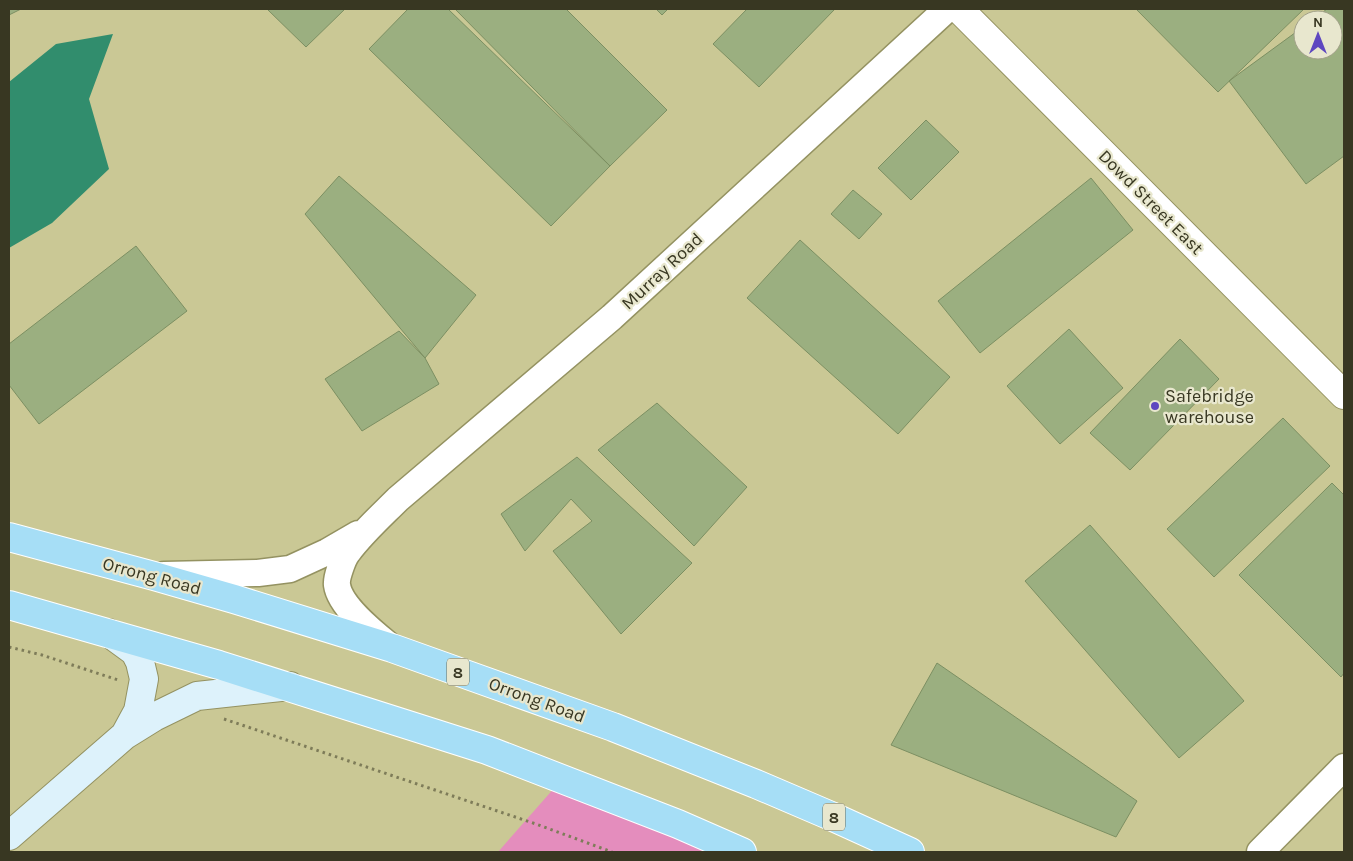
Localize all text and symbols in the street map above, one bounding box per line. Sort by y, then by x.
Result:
north arrow [1293,10,1343,60]
text: N [1313,14,1323,31]
street label: Dowd Street East [1094,145,1208,259]
street label: Murray Road [617,228,707,314]
place label: Safebridge warehouse [1165,385,1254,428]
marker: Safebridge warehouse [1149,400,1161,412]
street label: Orrong Road [100,552,204,600]
road number: 8 [447,659,469,686]
street label: Orrong Road [486,672,588,728]
road number: 8 [823,804,845,830]

